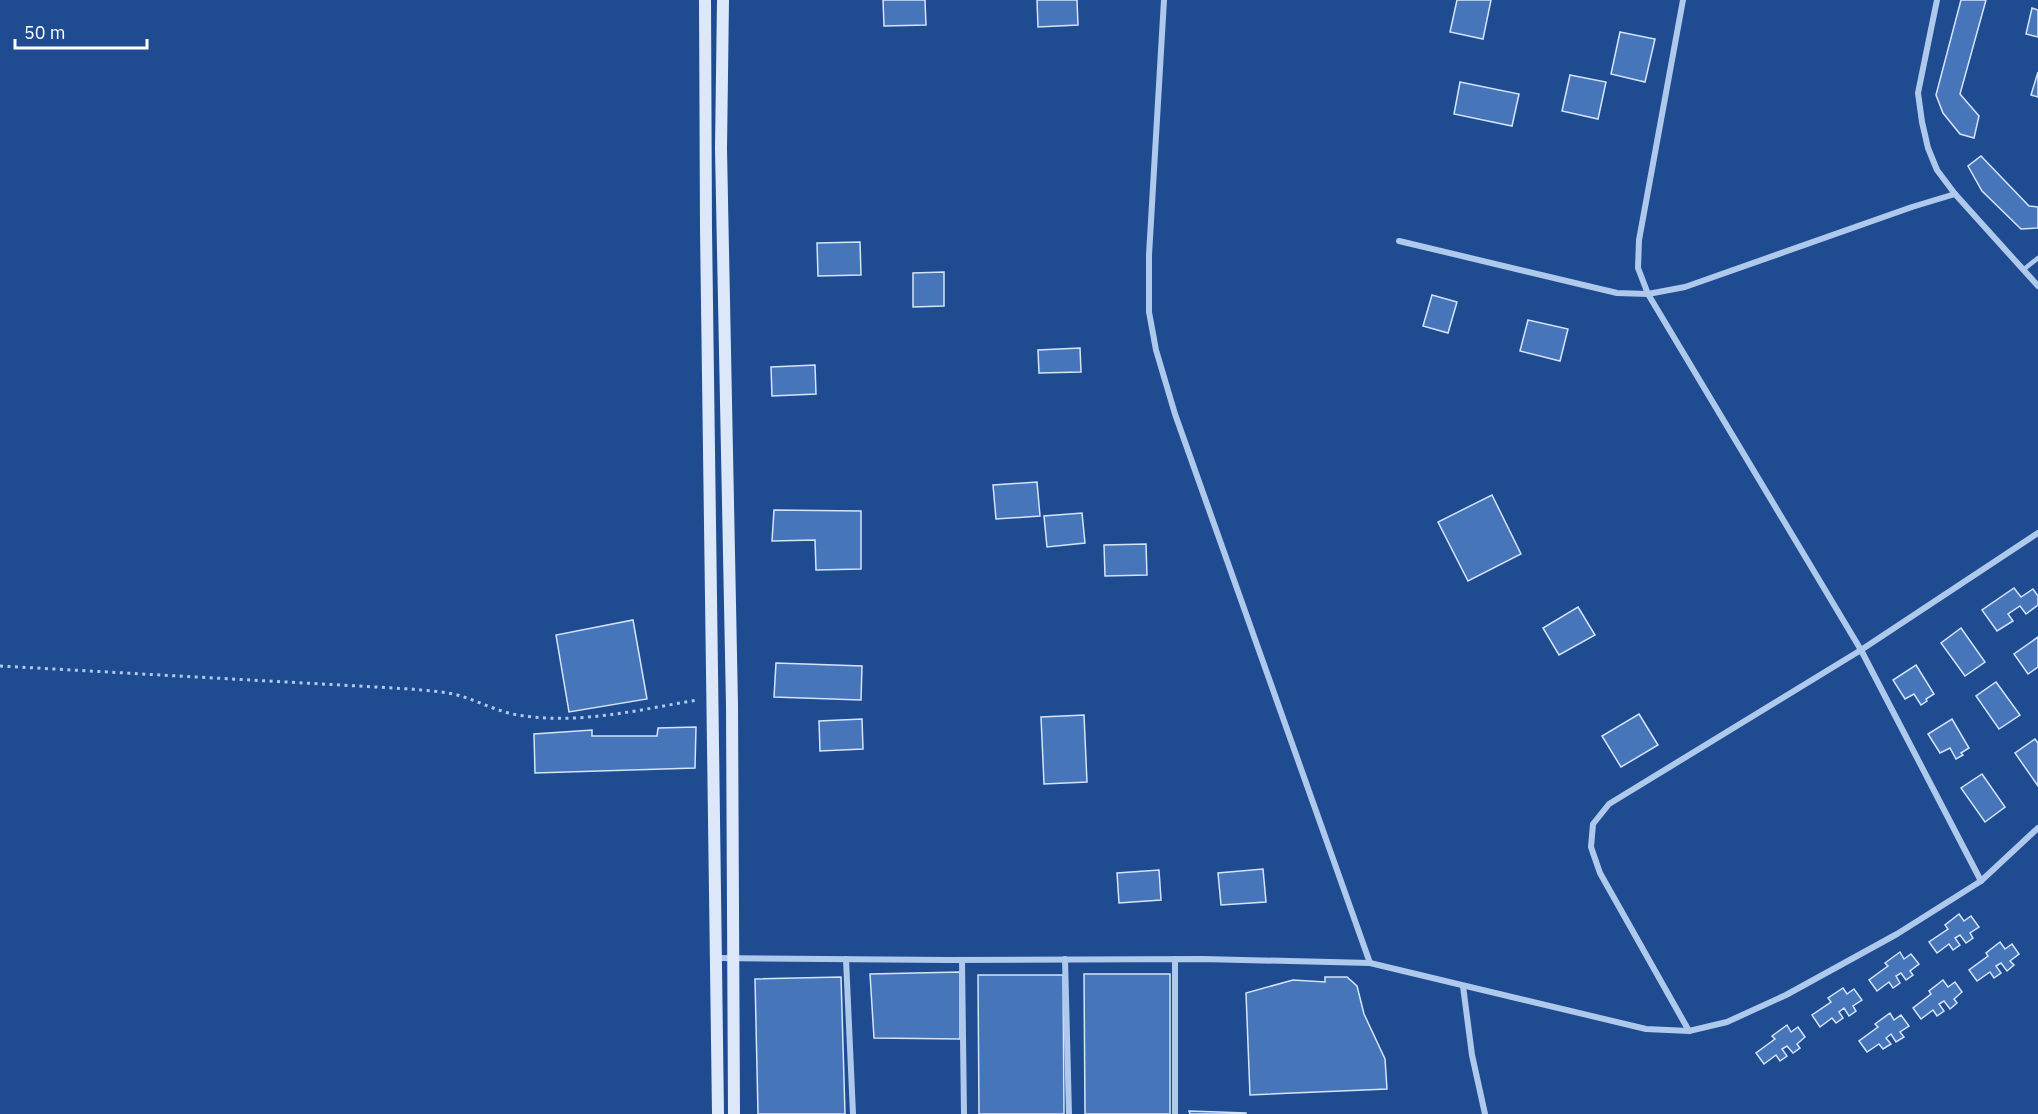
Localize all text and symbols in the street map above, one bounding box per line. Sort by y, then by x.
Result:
scale bar [15,12,147,50]
text: 50 m [24,21,66,44]

